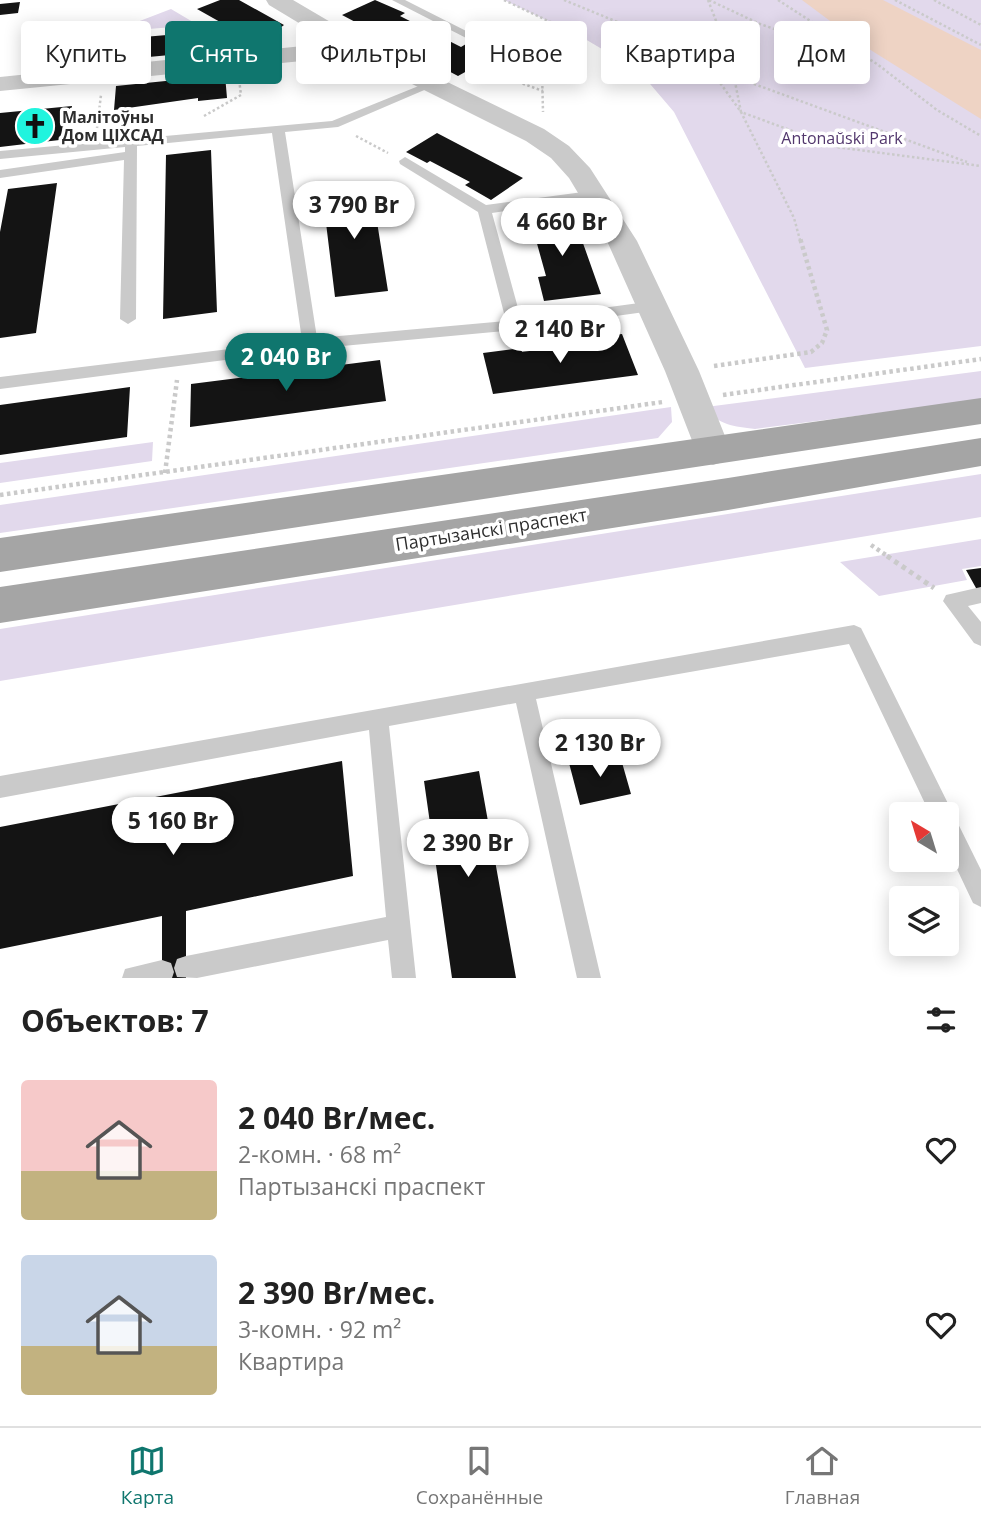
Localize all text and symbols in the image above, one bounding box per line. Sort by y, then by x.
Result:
chip: Купить [21,21,151,84]
chip: Снять [165,21,282,84]
chip: Фильтры [296,21,451,84]
chip: Новое [465,21,587,84]
chip: Квартира [601,21,760,84]
chip: Дом [774,21,870,84]
church icon: Малітоўны Дом ЦІХСАД [14,105,56,147]
place label: Малітоўны Дом ЦІХСАД [62,106,164,146]
park label: Antonaŭski Park [781,127,903,149]
pin: 3 790 Br [282,182,426,241]
text: 3 790 Br [309,188,399,220]
pin: 4 660 Br [490,198,634,258]
text: 4 660 Br [517,205,607,237]
pin: 2 140 Br [488,306,632,365]
text: 2 140 Br [515,312,605,344]
pin: 2 040 Br [214,334,358,393]
text: 2 040 Br [241,340,331,372]
street label: Партызанскі праспект [394,502,589,556]
pin: 2 130 Br [528,720,672,779]
text: 2 130 Br [555,726,645,758]
pin: 5 160 Br [101,798,245,857]
north arrow [889,802,959,872]
map controls [889,802,959,956]
text: 5 160 Br [128,804,218,836]
pin: 2 390 Br [396,820,540,879]
text: 2 390 Br [423,826,513,858]
button: layers [889,886,959,956]
text: Объектов: 7 [21,1000,209,1041]
icon: filters [922,1001,960,1039]
text: 2 040 Br/мес. [238,1097,435,1138]
icon: home [77,1108,161,1192]
icon: heart [922,1131,960,1169]
text: 2-комн. · 68 m² [238,1138,401,1170]
text: Партызанскі праспект [238,1170,485,1202]
text: 2 390 Br/мес. [238,1272,435,1313]
icon: home [77,1283,161,1367]
icon: heart [922,1306,960,1344]
text: 3-комн. · 92 m² [238,1313,401,1345]
text: Квартира [238,1345,344,1377]
tab: Карта [121,1442,174,1510]
tab: Сохранённые [416,1442,543,1510]
tab: Главная [785,1442,860,1510]

